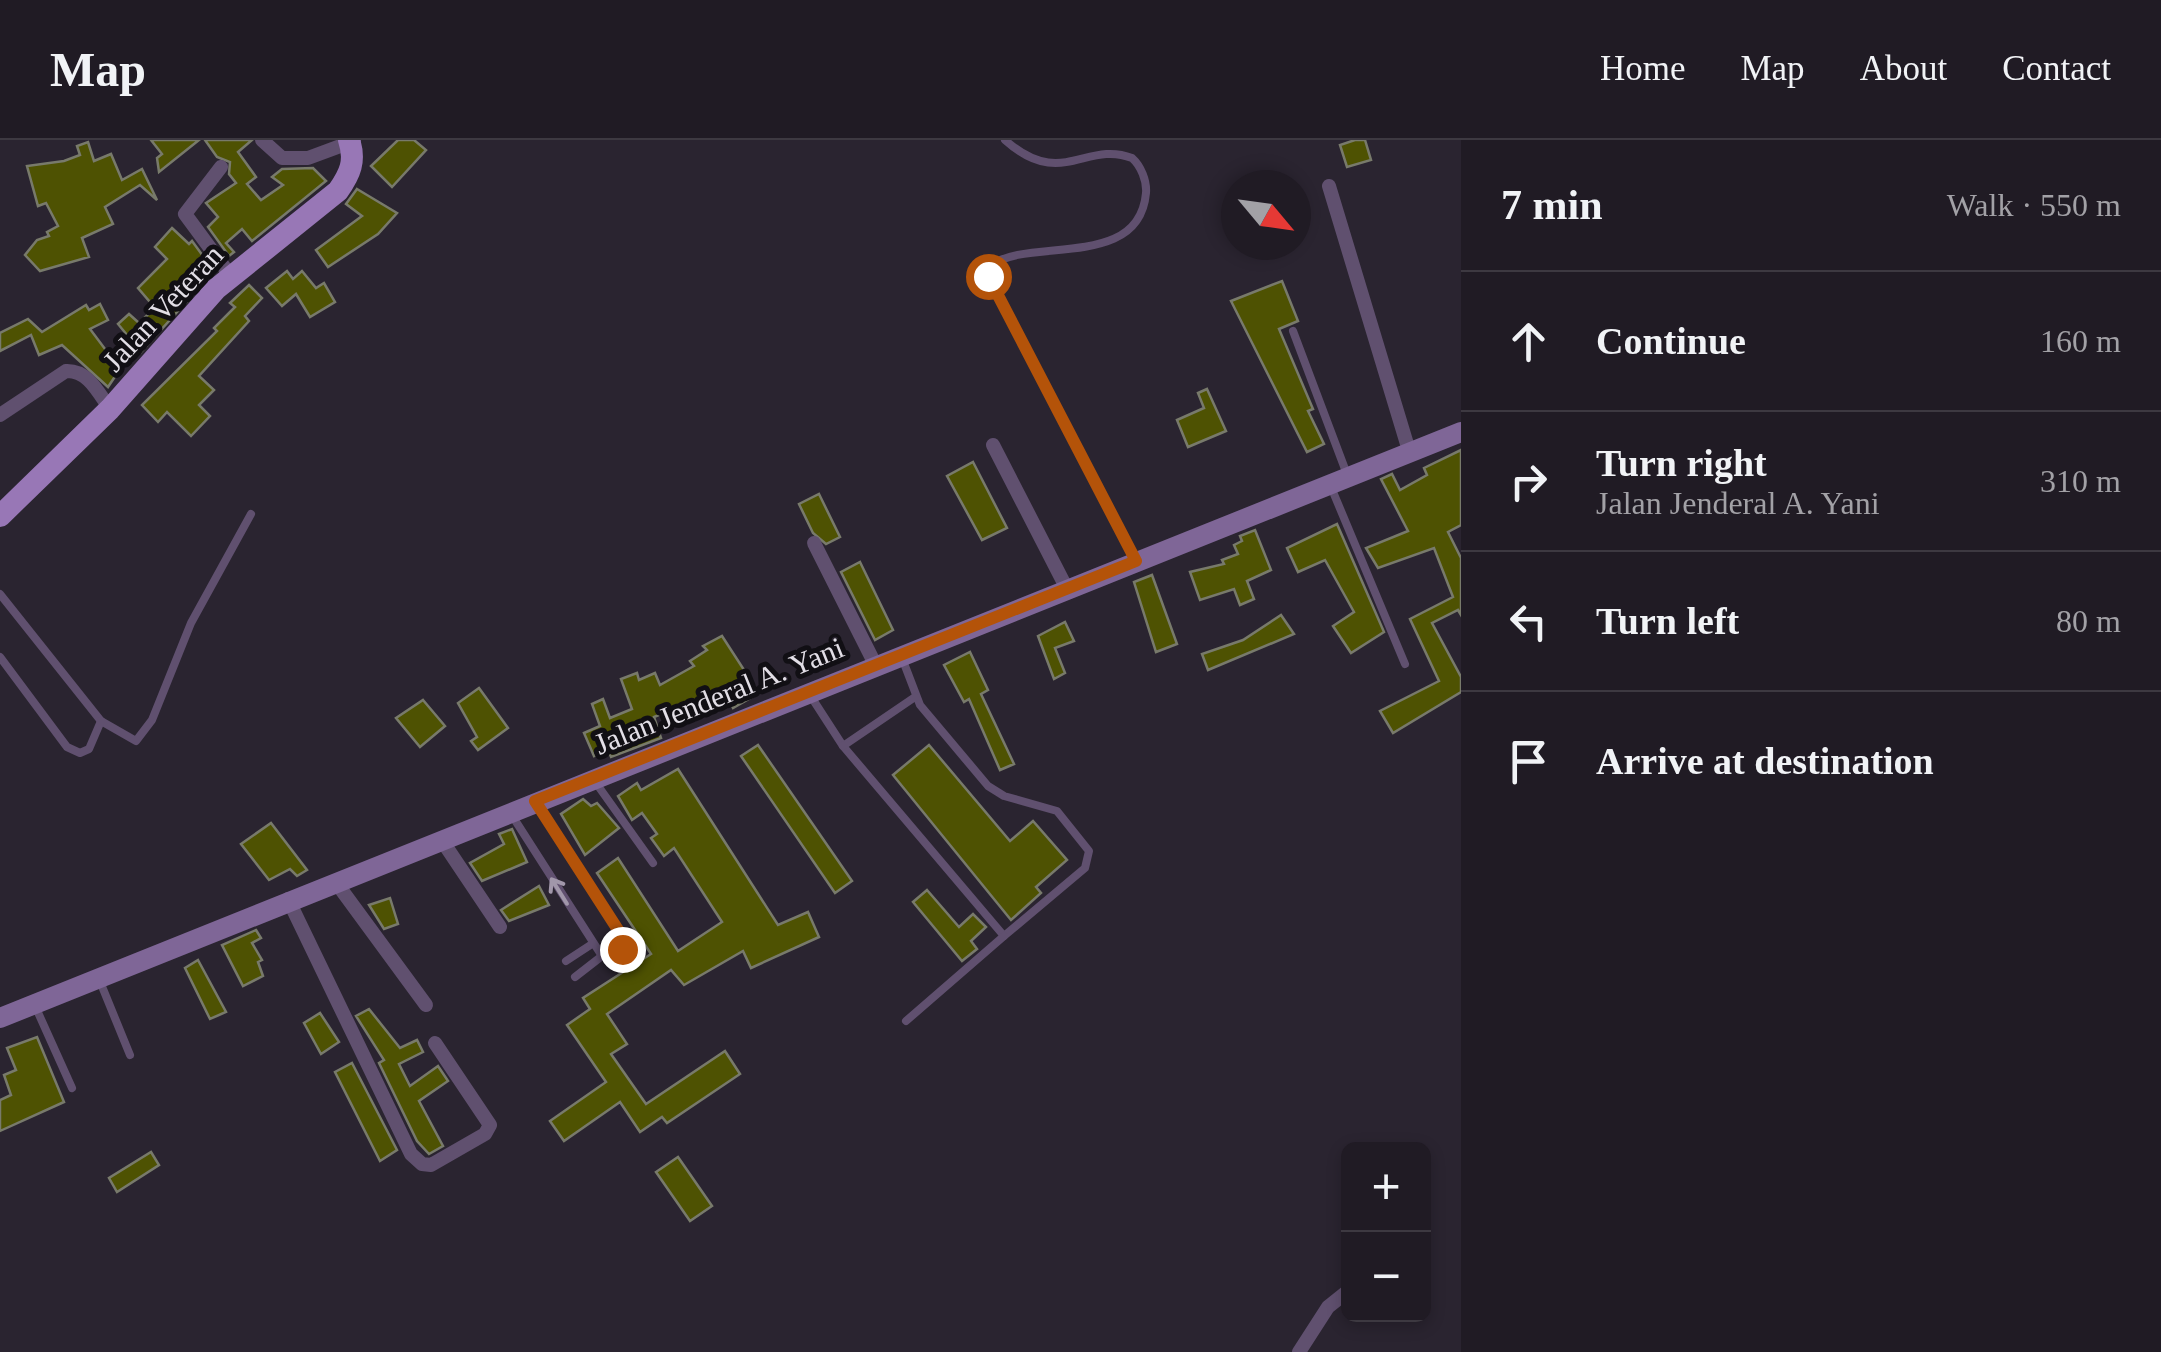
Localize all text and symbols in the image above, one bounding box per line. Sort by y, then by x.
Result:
text: Map [50,43,146,96]
text: Home [1600,49,1685,88]
text: Map [1740,49,1805,88]
text: About [1860,49,1947,88]
text: Contact [2002,49,2111,88]
north arrow [1221,170,1311,260]
text: 7 min [1501,182,1603,228]
text: Walk · 550 m [1947,187,2121,223]
street label: Jalan Veteran [96,238,229,378]
route start [966,254,1012,300]
icon: ahead [1501,314,1556,369]
text: Continue [1596,320,1746,362]
text: 160 m [2040,323,2121,359]
text: Turn right [1596,442,1767,484]
icon: right [1501,454,1556,509]
text: 310 m [2040,463,2121,499]
text: Jalan Jenderal A. Yani [1596,485,1880,521]
icon: left [1501,594,1556,649]
text: Turn left [1596,600,1739,642]
text: 80 m [2056,603,2121,639]
street label: Jalan Jenderal A. Yani [589,630,848,761]
icon: arrive [1501,734,1556,789]
text: Arrive at destination [1596,740,1934,782]
one-way arrow [549,877,570,906]
route end [600,927,646,973]
map controls [1341,1142,1431,1322]
button: + [1341,1142,1431,1232]
button: − [1341,1232,1431,1322]

